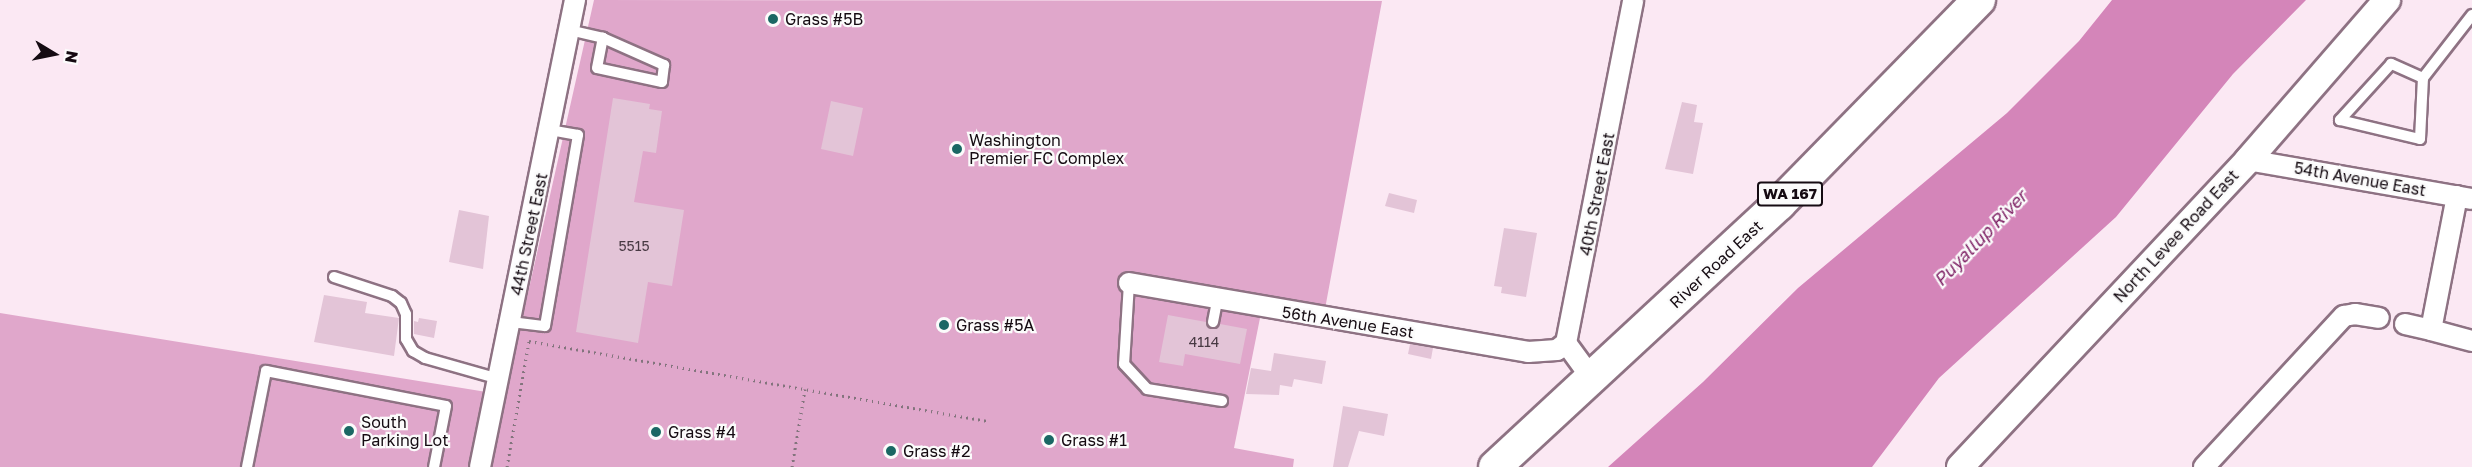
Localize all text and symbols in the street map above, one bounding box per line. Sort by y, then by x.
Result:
place label: Grass #5B [785,9,863,29]
marker: Grass #5B [766,12,780,26]
north arrow [24,24,84,84]
text: N [61,49,83,65]
place label: Washington Premier FC Complex [969,130,1124,168]
street label: 40th Street East [1576,131,1618,257]
marker: Washington Premier FC Complex [950,142,964,156]
street label: 54th Avenue East [2293,158,2427,200]
street label: North Levee Road East [2110,166,2242,306]
street label: 44th Street East [507,171,551,297]
road number: WA 167 [1757,182,1823,206]
water label: Puyallup River [1929,186,2031,290]
street label: River Road East [1666,216,1766,312]
house number: 5515 [618,238,650,254]
street label: 56th Avenue East [1281,302,1415,342]
place label: Grass #5A [956,315,1034,335]
marker: Grass #5A [937,318,951,332]
house number: 4114 [1189,334,1219,350]
place label: South Parking Lot [361,412,449,450]
place label: Grass #4 [668,422,736,442]
marker: South Parking Lot [342,424,356,438]
marker: Grass #4 [649,425,663,439]
place label: Grass #1 [1061,430,1127,450]
marker: Grass #1 [1042,433,1056,447]
place label: Grass #2 [903,441,971,461]
marker: Grass #2 [884,444,898,458]

